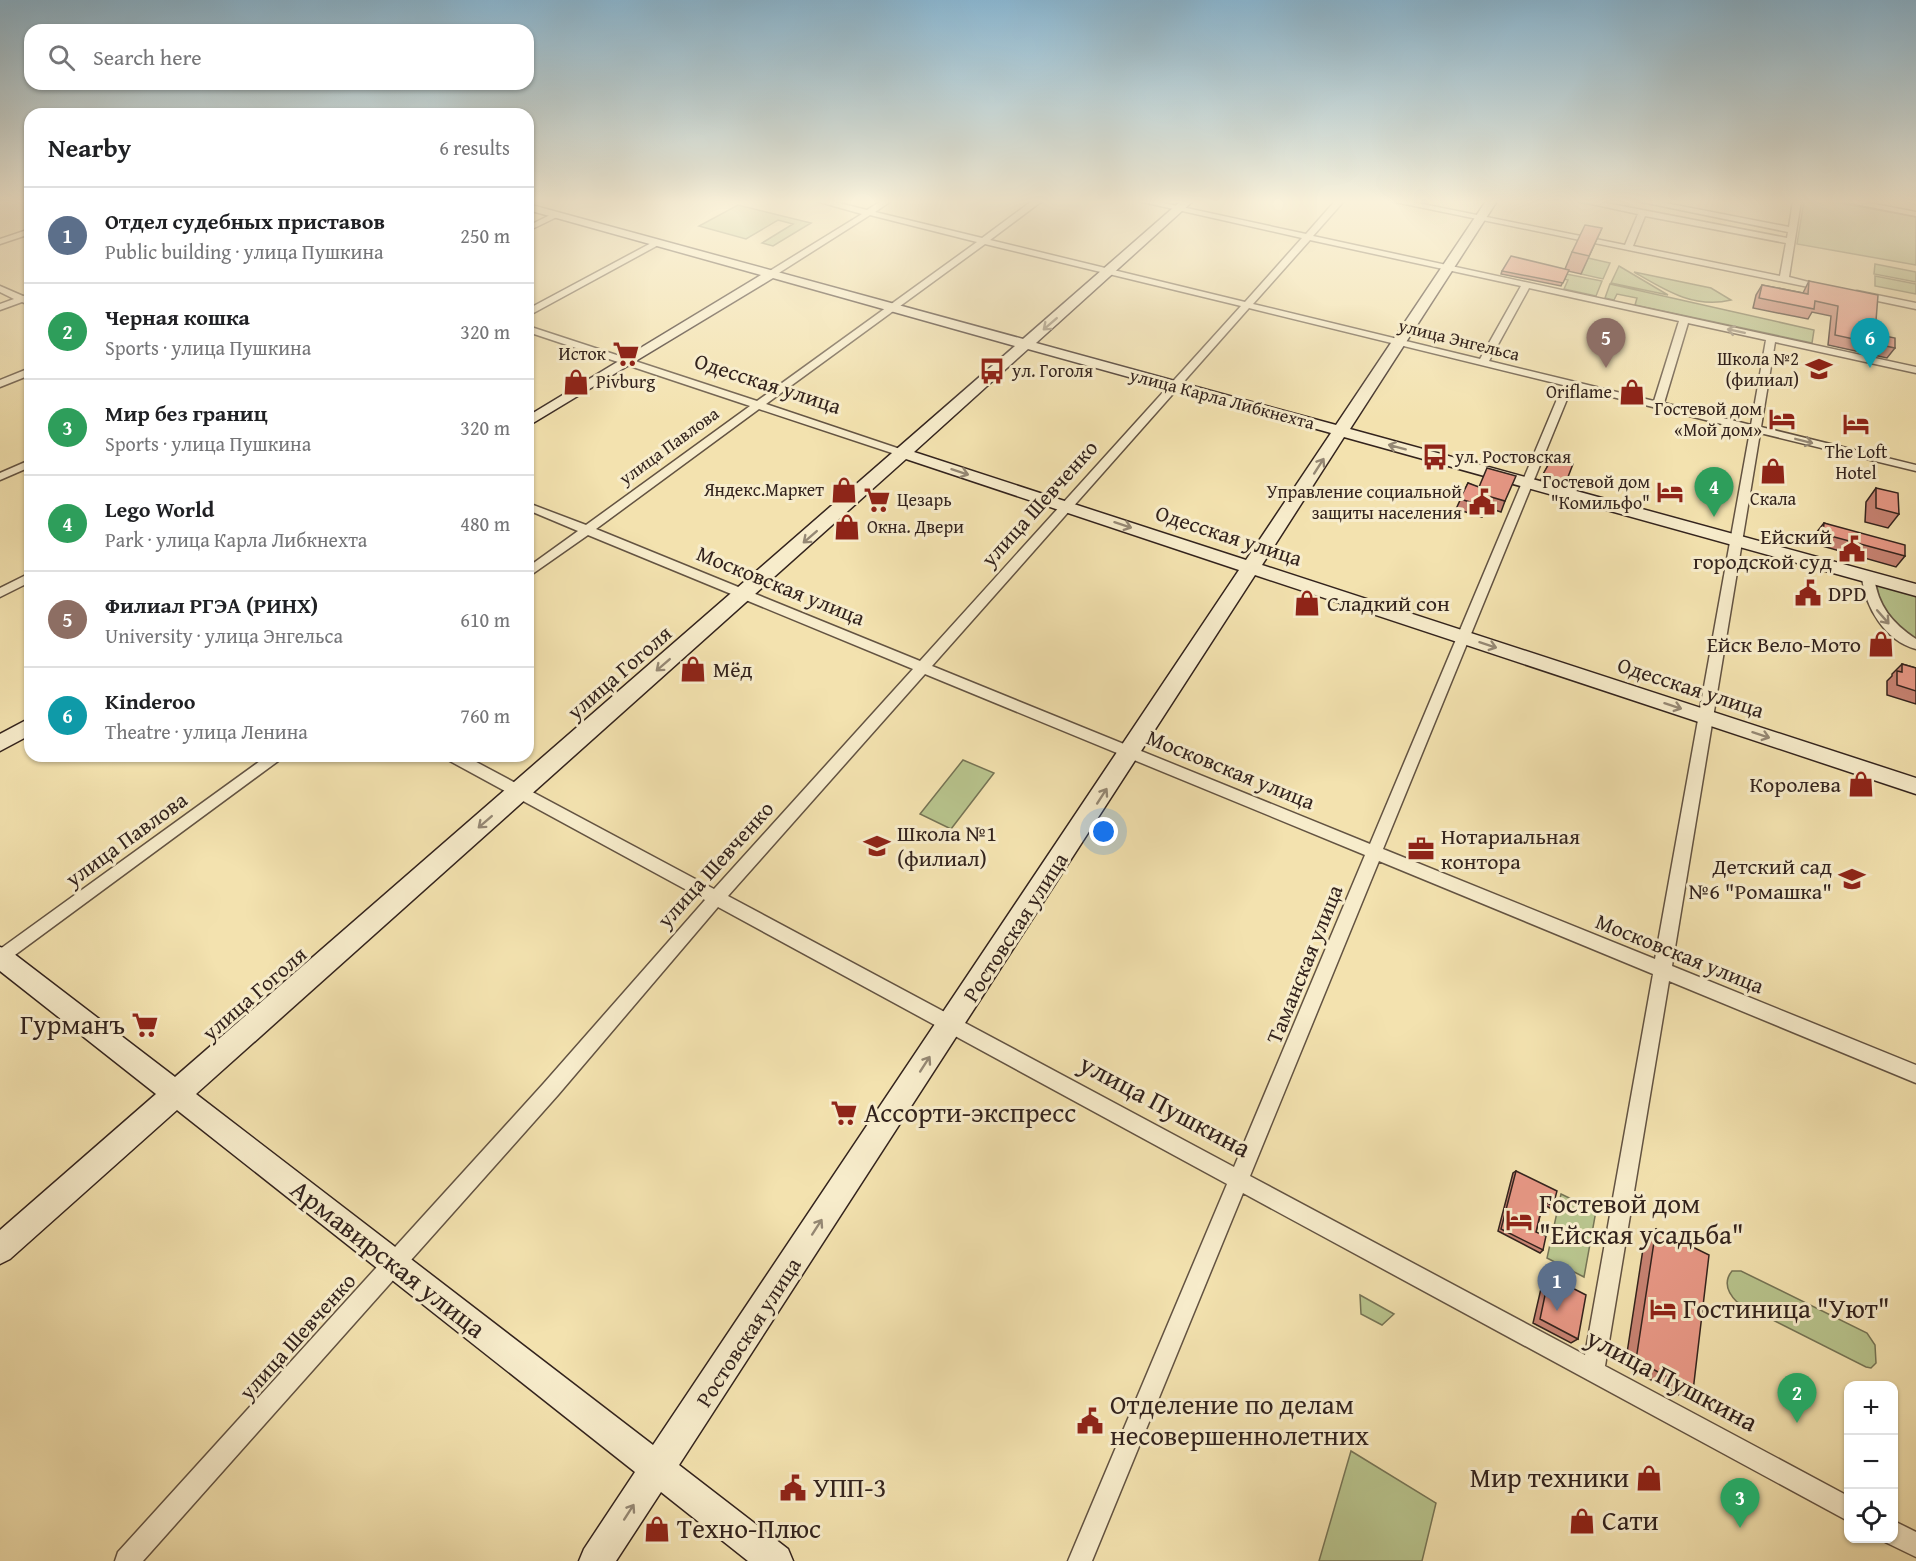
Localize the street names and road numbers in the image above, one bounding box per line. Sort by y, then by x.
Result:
street label: улица Энгельса [1395,311,1523,368]
street label: Одесская улица [691,344,846,422]
street label: улица Карла Либкнехта [1126,361,1318,436]
street label: улица Павлова [612,400,725,492]
street label: улица Шевченко [972,432,1105,574]
street label: Одесская улица [1152,496,1307,574]
street label: Московская улица [692,537,870,634]
street label: улица Гоголя [559,617,679,727]
street label: Одесская улица [1614,648,1769,726]
street label: Московская улица [1142,721,1320,818]
street label: улица Павлова [57,783,194,895]
street label: улица Шевченко [648,793,781,935]
street label: Ростовская улица [955,846,1076,1008]
street label: Таманская улица [1258,879,1351,1048]
street label: Московская улица [1591,905,1769,1002]
street label: улица Гоголя [194,938,314,1048]
street label: улица Пушкина [1072,1043,1258,1167]
street label: Армавирская улица [282,1169,495,1347]
street label: Ростовская улица [688,1251,809,1413]
street label: улица Шевченко [230,1265,363,1407]
street label: улица Пушкина [1579,1317,1765,1441]

